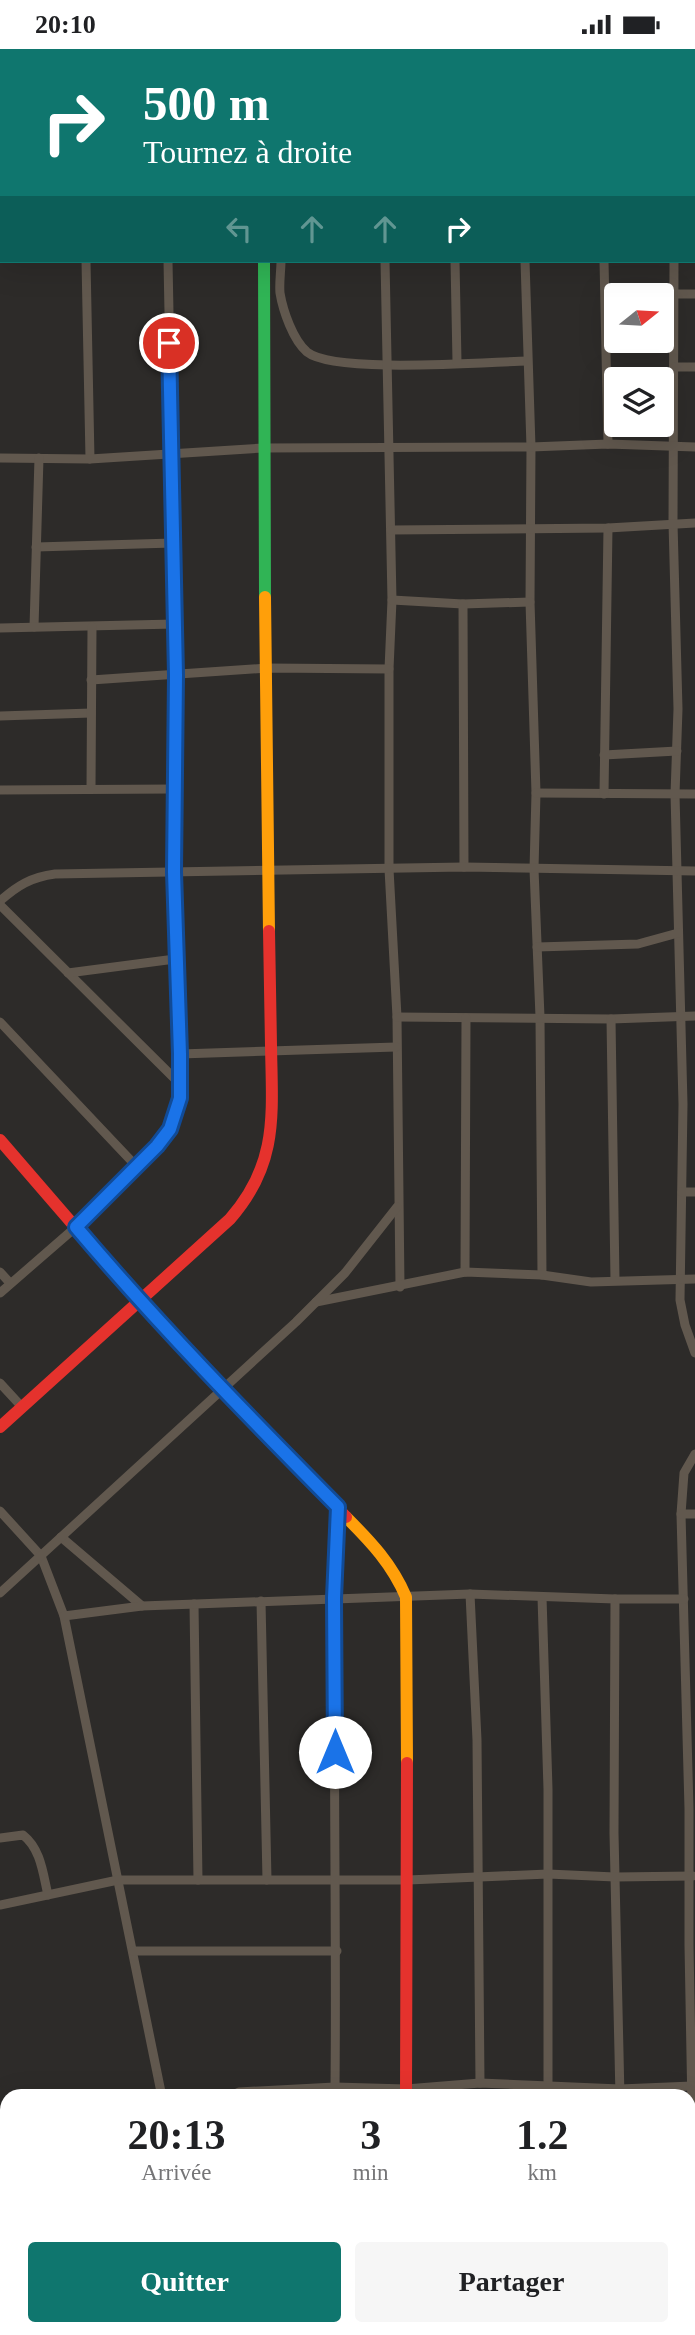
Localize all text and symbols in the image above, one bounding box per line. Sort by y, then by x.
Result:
text: 20:10 [35,10,96,39]
text: 500 m [143,76,270,131]
icon: right [28,77,119,168]
text: Tournez à droite [143,134,352,170]
icon: left [220,210,258,248]
icon: ahead [293,210,331,248]
icon: ahead [366,210,404,248]
icon: right [439,210,477,248]
north arrow [604,283,674,353]
map controls [604,283,674,437]
pin [139,313,199,373]
icon: arrive [150,324,188,362]
button: layers [604,367,674,437]
position arrow [298,1715,372,1789]
text: 20:13 [127,2112,225,2158]
text: 3 [360,2112,381,2158]
text: 1.2 [516,2112,569,2158]
text: Arrivée [141,2160,212,2185]
text: min [353,2160,389,2185]
text: km [528,2160,557,2185]
button: Quitter [28,2242,341,2322]
button: Partager [355,2242,668,2322]

